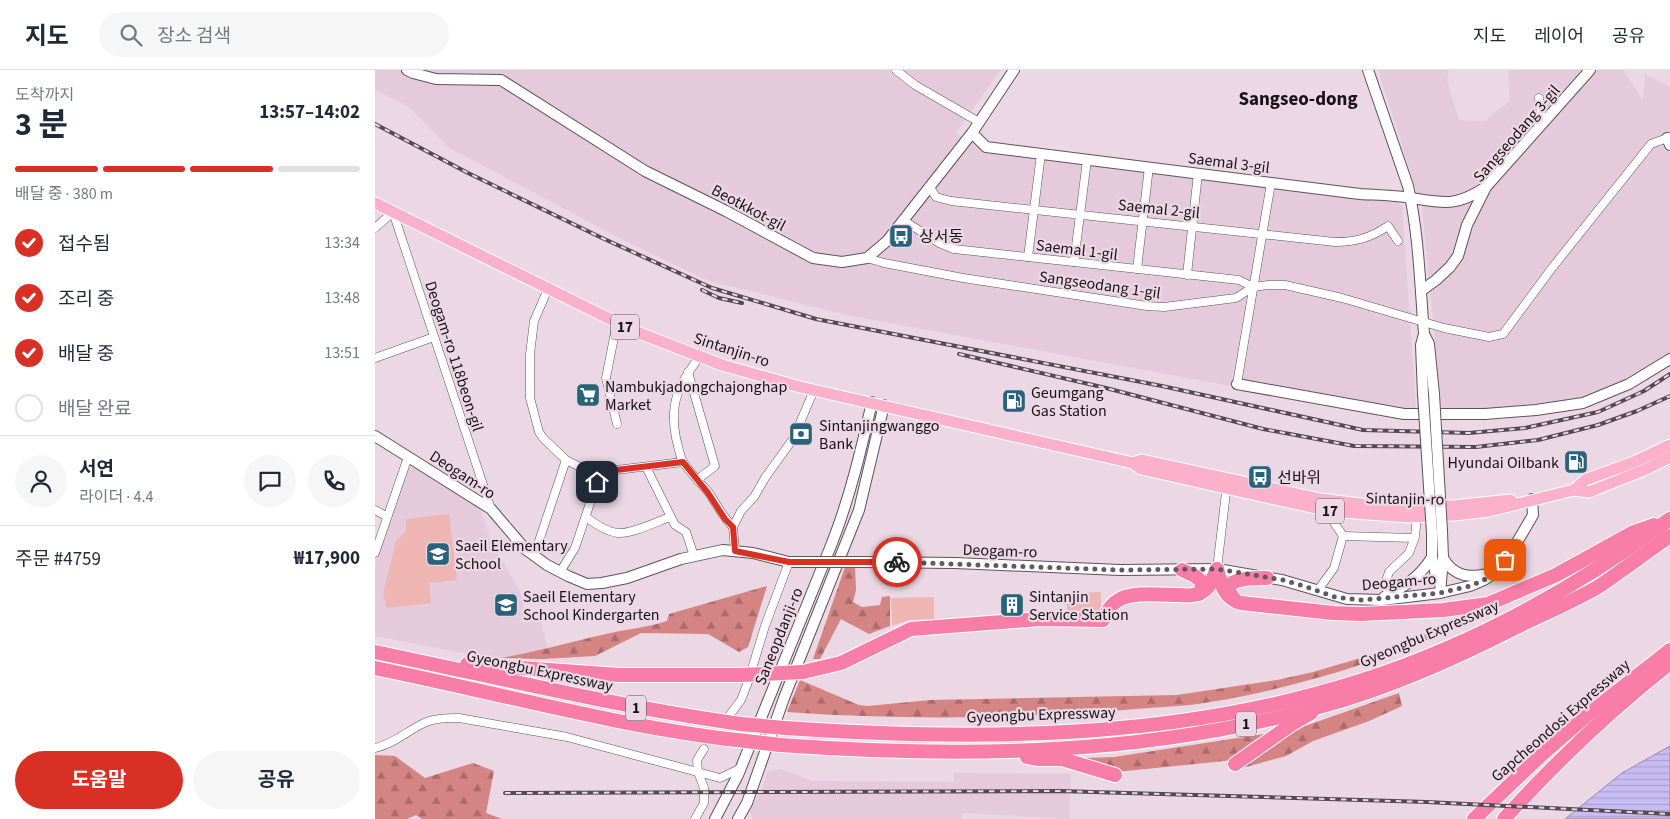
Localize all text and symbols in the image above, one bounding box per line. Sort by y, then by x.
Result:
search box [99,12,449,57]
text: 지도 [25,19,69,54]
icon: search [117,21,145,49]
text: 장소 검색 [157,23,231,50]
text: 지도 [1473,24,1506,49]
text: 레이어 [1534,24,1584,49]
text: 공유 [1612,24,1645,49]
street label: Sangseodang 3-gil [1468,80,1565,187]
text: 도착까지 [15,84,74,106]
district label: Sangseo-dong [1238,86,1358,113]
text: 13:57–14:02 [259,99,360,126]
text: 3 분 [15,102,68,148]
street label: Saemal 3-gil [1187,147,1271,179]
street label: Beotkkot-gil [708,179,790,237]
text: 배달 중 · 380 m [15,183,113,205]
street label: Saemal 2-gil [1117,194,1201,224]
bus stop icon: 상서동 [888,223,914,249]
place label: 상서동 [919,226,963,248]
icon: check [15,229,43,257]
text: 접수됨 [58,231,110,258]
text: 13:34 [324,232,360,254]
street label: Saemal 1-gil [1035,234,1119,266]
street label: Sangseodang 1-gil [1038,266,1162,304]
street label: Deogam-ro 118beon-gil [419,278,489,434]
icon: check [15,284,43,312]
text: 조리 중 [58,286,114,313]
text: 13:48 [324,287,360,309]
road number: 17 [611,314,639,340]
street label: Sintanjin-ro [691,327,773,373]
icon: check [15,339,43,367]
text: 배달 중 [58,341,114,368]
text: 13:51 [324,342,360,364]
place label: Nambukjadongchajonghap Market [605,376,787,416]
supermarket icon: Nambukjadongchajonghap Market [575,382,601,408]
place label: Geumgang Gas Station [1031,382,1107,422]
fuel station icon: Geumgang Gas Station [1001,388,1027,414]
text: 배달 완료 [58,396,132,423]
place label: Sintanjingwanggo Bank [819,415,940,455]
bank icon: Sintanjingwanggo Bank [788,421,814,447]
street label: Deogam-ro [425,445,500,504]
fuel station icon: Hyundai Oilbank [1563,449,1589,475]
place label: Hyundai Oilbank [1448,452,1559,474]
button: person [15,455,67,507]
button: chat [244,455,296,507]
button: phone [308,455,360,507]
text: 서연 [79,456,114,483]
pin [576,461,618,503]
bus stop icon: 선바위 [1247,464,1273,490]
place label: 선바위 [1277,467,1321,489]
icon: home [583,468,611,496]
text: 라이더 · 4.4 [79,486,153,508]
street label: Sintanjin-ro [1365,487,1445,511]
road number: 17 [1316,498,1344,524]
place label: Saeil Elementary School [455,535,568,575]
courier [872,537,922,587]
street label: Deogam-ro [962,539,1038,563]
pin [1484,539,1526,581]
school or university icon: Saeil Elementary School [425,541,451,567]
text: ₩17,900 [294,545,360,572]
text: 주문 #4759 [15,546,101,573]
icon: bag [1491,546,1519,574]
icon: bike [883,548,911,576]
street label: Deogam-ro [1361,568,1437,596]
street label: Saneopdanji-ro [749,584,809,688]
place label: Saeil Elementary School Kindergarten [523,586,660,626]
place label: Sintanjin Service Station [1029,586,1129,626]
school or university icon: Saeil Elementary School Kindergarten [493,592,519,618]
building icon: Sintanjin Service Station [999,592,1025,618]
street label: Gyeongbu Expressway [1357,594,1503,673]
street label: Gyeongbu Expressway [465,645,615,697]
street label: Gapcheondosi Expressway [1487,654,1635,787]
road number: 1 [626,696,646,720]
street label: Gyeongbu Expressway [966,701,1116,729]
road number: 1 [1236,712,1256,736]
button: 도움말 [15,751,183,809]
button: 공유 [193,751,360,809]

